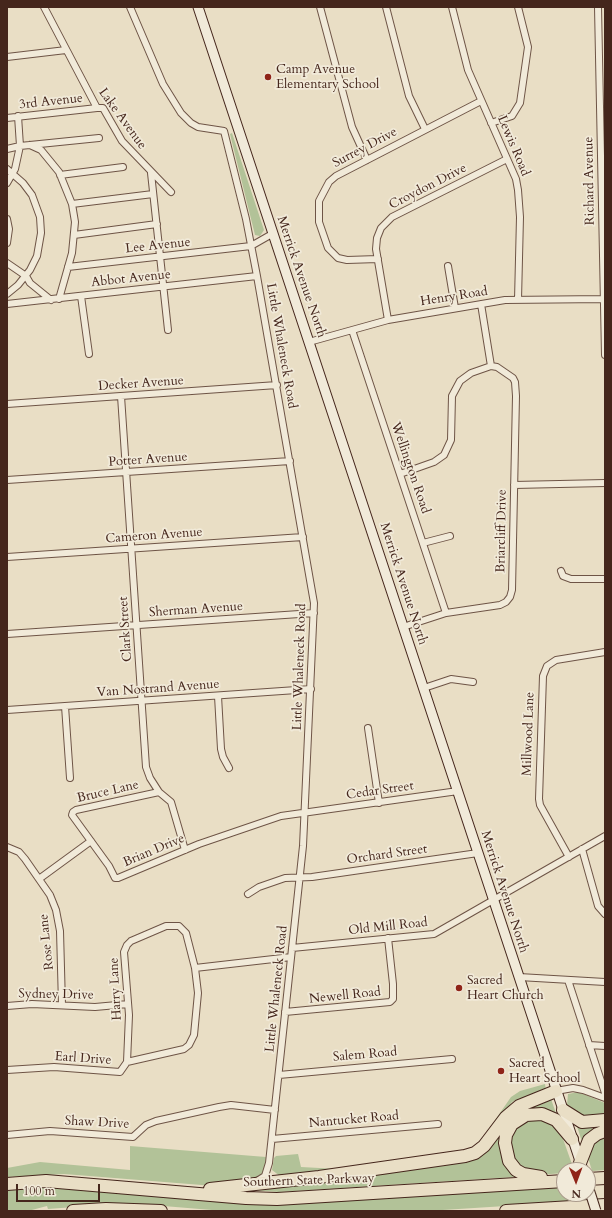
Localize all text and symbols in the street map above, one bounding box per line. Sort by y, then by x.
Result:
place label: Camp Avenue Elementary School [276,62,379,93]
marker: Camp Avenue Elementary School [263,72,273,82]
street label: Lake Avenue [95,85,149,153]
street label: 3rd Avenue [18,91,84,113]
street label: Lewis Road [493,113,533,179]
street label: Surrey Drive [330,124,400,172]
street label: Richard Avenue [581,137,599,225]
street label: Croydon Drive [387,161,469,213]
street label: Merrick Avenue North [273,214,329,340]
street label: Lee Avenue [125,235,191,257]
street label: Abbot Avenue [90,267,172,291]
street label: Little Whaleneck Road [262,282,300,410]
street label: Henry Road [419,284,489,310]
street label: Decker Avenue [98,373,184,395]
street label: Wellington Road [387,420,433,516]
street label: Potter Avenue [108,449,188,471]
street label: Briarcliff Drive [493,489,511,573]
street label: Merrick Avenue North [376,521,430,647]
street label: Cameron Avenue [105,525,203,547]
street label: Clark Street [116,596,136,662]
street label: Sherman Avenue [149,599,243,621]
street label: Little Whaleneck Road [290,603,310,731]
street label: Van Nostrand Avenue [96,677,220,701]
street label: Millwood Lane [520,692,538,776]
street label: Bruce Lane [76,777,140,807]
street label: Cedar Street [345,779,415,803]
street label: Merrick Avenue North [477,829,531,955]
street label: Brian Drive [121,831,187,871]
street label: Orchard Street [346,842,428,868]
street label: Rose Lane [36,913,58,971]
street label: Old Mill Road [348,915,428,939]
street label: Little Whaleneck Road [263,925,291,1053]
street label: Harry Lane [107,957,125,1021]
place label: Sacred Heart Church [467,973,544,1004]
marker: Sacred Heart Church [454,983,464,993]
street label: Newell Road [308,984,382,1008]
street label: Sydney Drive [18,987,94,1003]
street label: Salem Road [332,1044,398,1066]
street label: Earl Drive [54,1049,112,1069]
place label: Sacred Heart School [509,1056,581,1087]
marker: Sacred Heart School [496,1066,506,1076]
street label: Nantucket Road [308,1108,400,1132]
street label: Shaw Drive [64,1114,130,1132]
north arrow [556,1162,596,1202]
street label: Southern State Parkway [243,1171,375,1191]
scale bar [18,1176,102,1202]
text: 100 m [23,1183,55,1199]
text: N [571,1186,581,1201]

